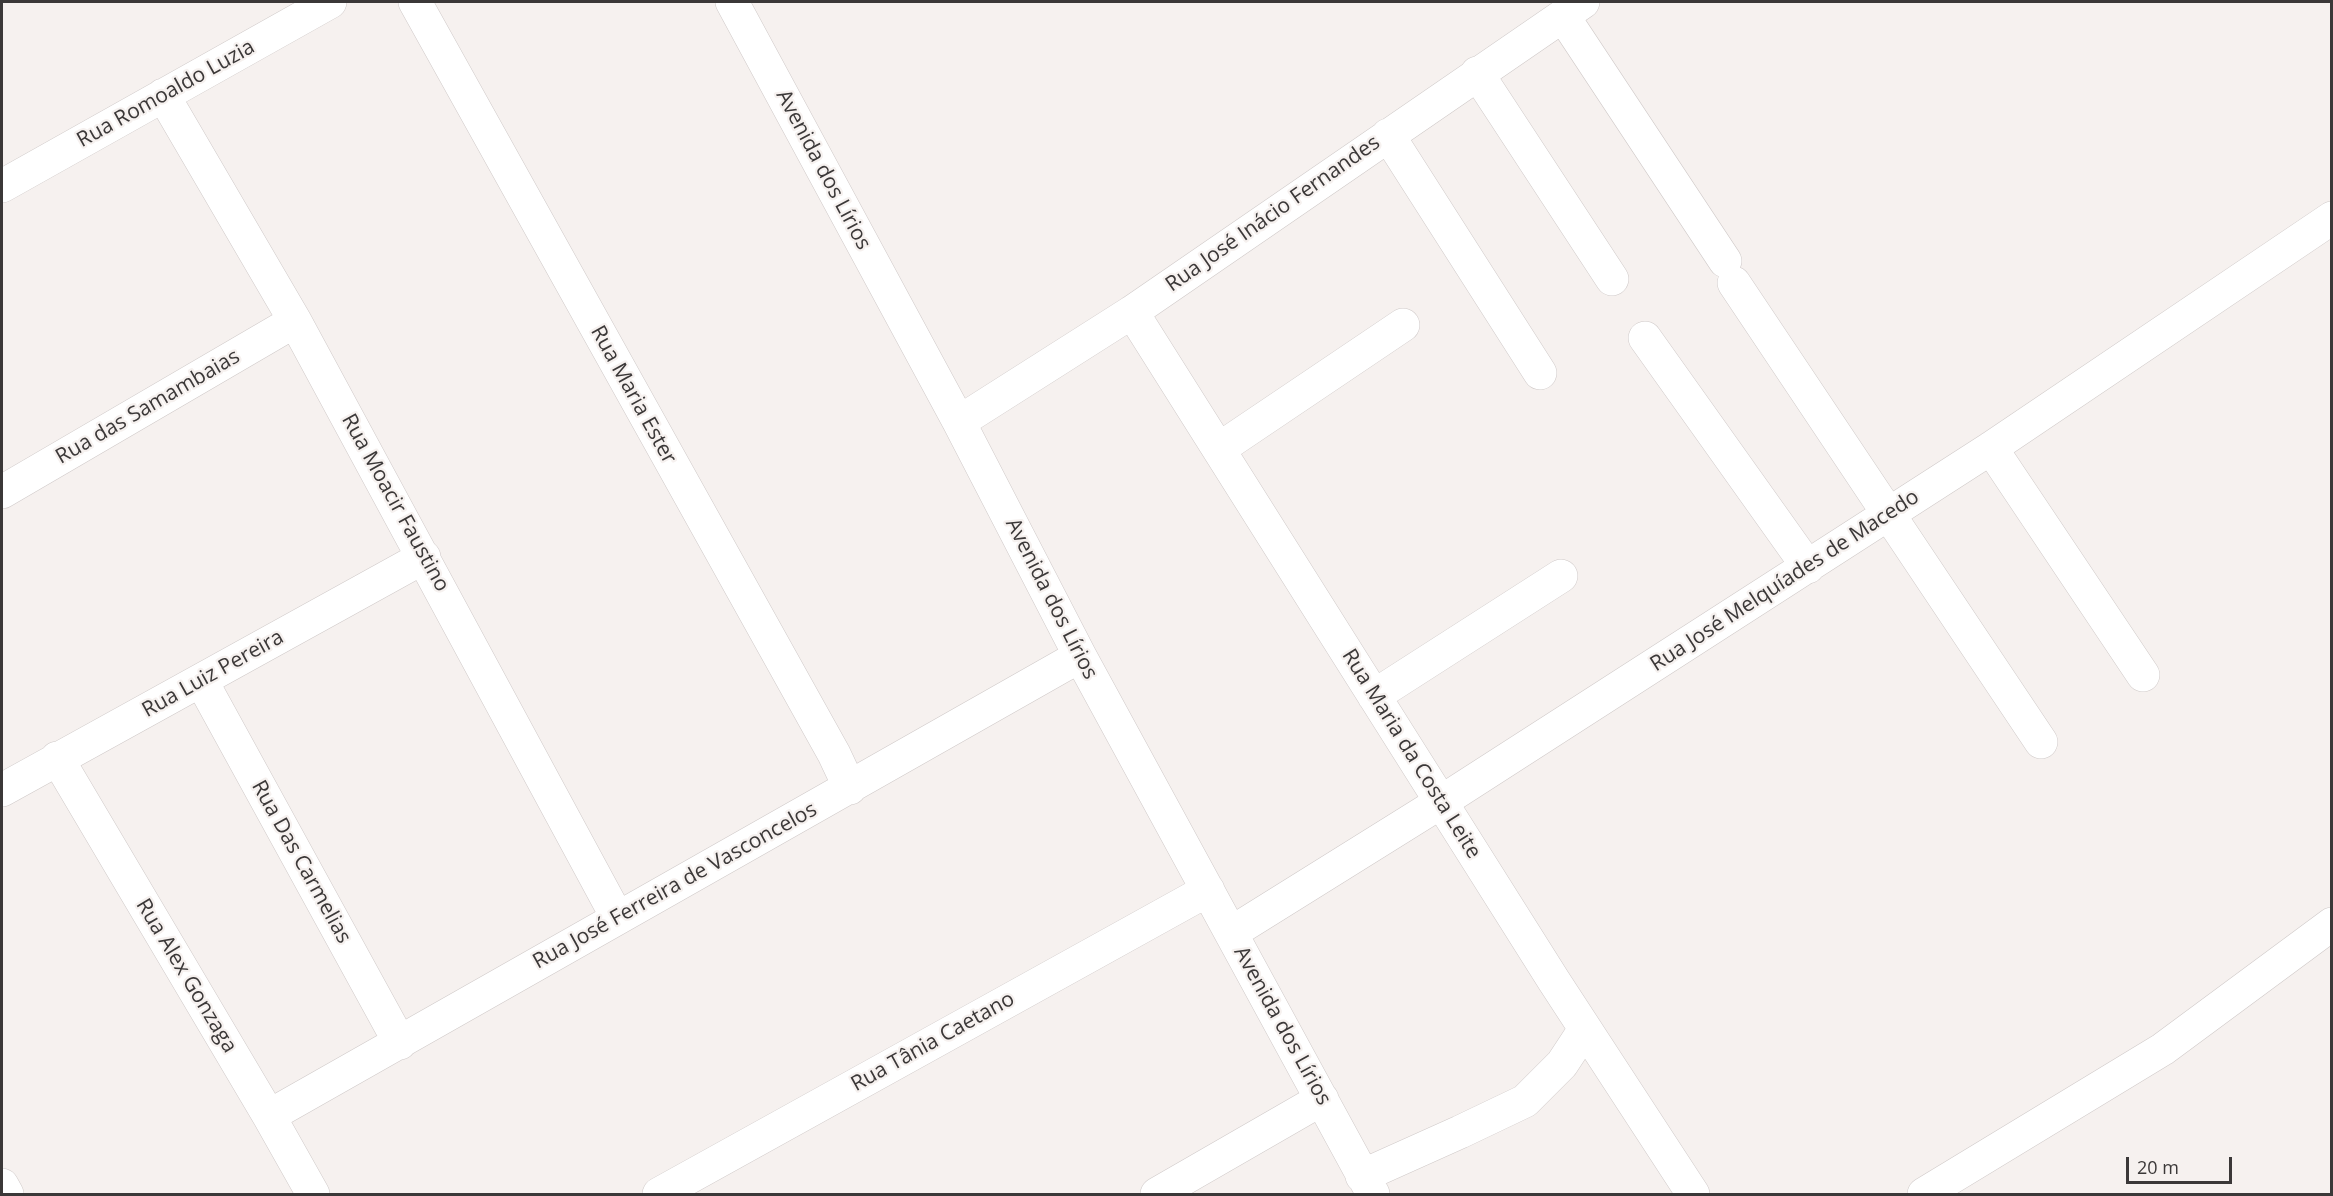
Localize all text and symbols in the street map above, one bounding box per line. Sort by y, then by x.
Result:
street label: Rua Romoaldo Luzia [73,35,259,153]
street label: Avenida dos Lírios [770,86,876,254]
street label: Rua José Inácio Fernandes [1161,130,1385,298]
street label: Rua Maria Ester [585,322,681,468]
street label: Rua das Samambaias [52,344,244,470]
street label: Rua Moacir Faustino [336,410,454,596]
street label: Rua José Melquíades de Macedo [1646,485,1924,677]
street label: Avenida dos Lírios [999,514,1103,684]
street label: Rua Luiz Pereira [138,625,288,723]
street label: Rua Maria da Costa Leite [1336,645,1486,863]
street label: Rua Das Carmelias [246,776,356,948]
street label: Rua José Ferreira de Vasconcelos [529,797,821,975]
street label: Rua Alex Gonzaga [130,894,242,1058]
street label: Avenida dos Lírios [1228,942,1336,1110]
street label: Rua Tânia Caetano [847,987,1019,1097]
scale bar [2129,1145,2236,1183]
text: 20 m [2137,1155,2179,1179]

